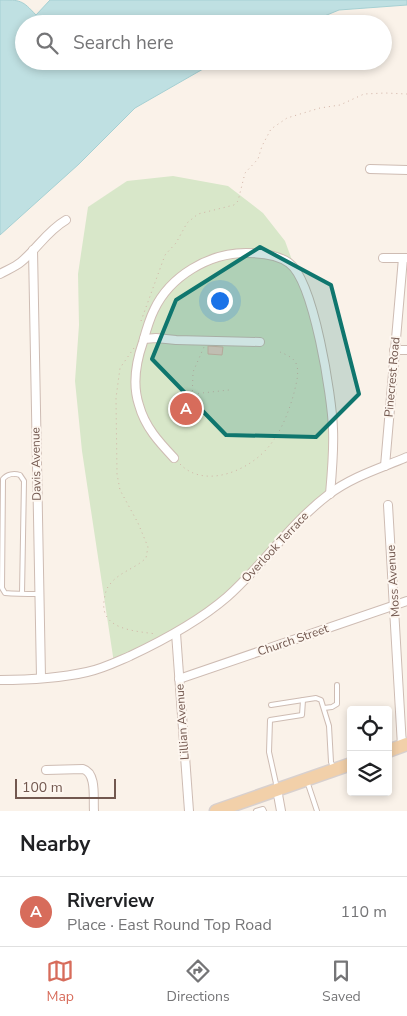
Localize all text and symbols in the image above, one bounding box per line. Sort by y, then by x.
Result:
search box [15,15,392,70]
icon: search [33,29,61,57]
text: Search here [73,30,174,56]
your location [207,288,233,314]
street label: Pinecrest Road [381,336,403,418]
pin: A [170,390,202,428]
street label: Davis Avenue [27,427,45,501]
street label: Overlook Terrace [238,508,312,586]
street label: Moss Avenue [382,544,404,618]
street label: Church Street [255,620,331,660]
street label: Lillian Avenue [171,683,193,761]
map controls [347,706,392,796]
button: locate [347,706,392,751]
button: layers [347,751,392,796]
scale bar [15,776,116,799]
text: 100 m [22,778,63,797]
text: Nearby [20,830,90,858]
text: Riverview [67,888,154,914]
text: A [30,901,42,923]
text: 110 m [340,901,387,923]
text: Place · East Round Top Road [67,914,272,936]
tab: Map [46,957,74,1006]
tab: Directions [167,957,230,1006]
tab: Saved [322,957,361,1006]

